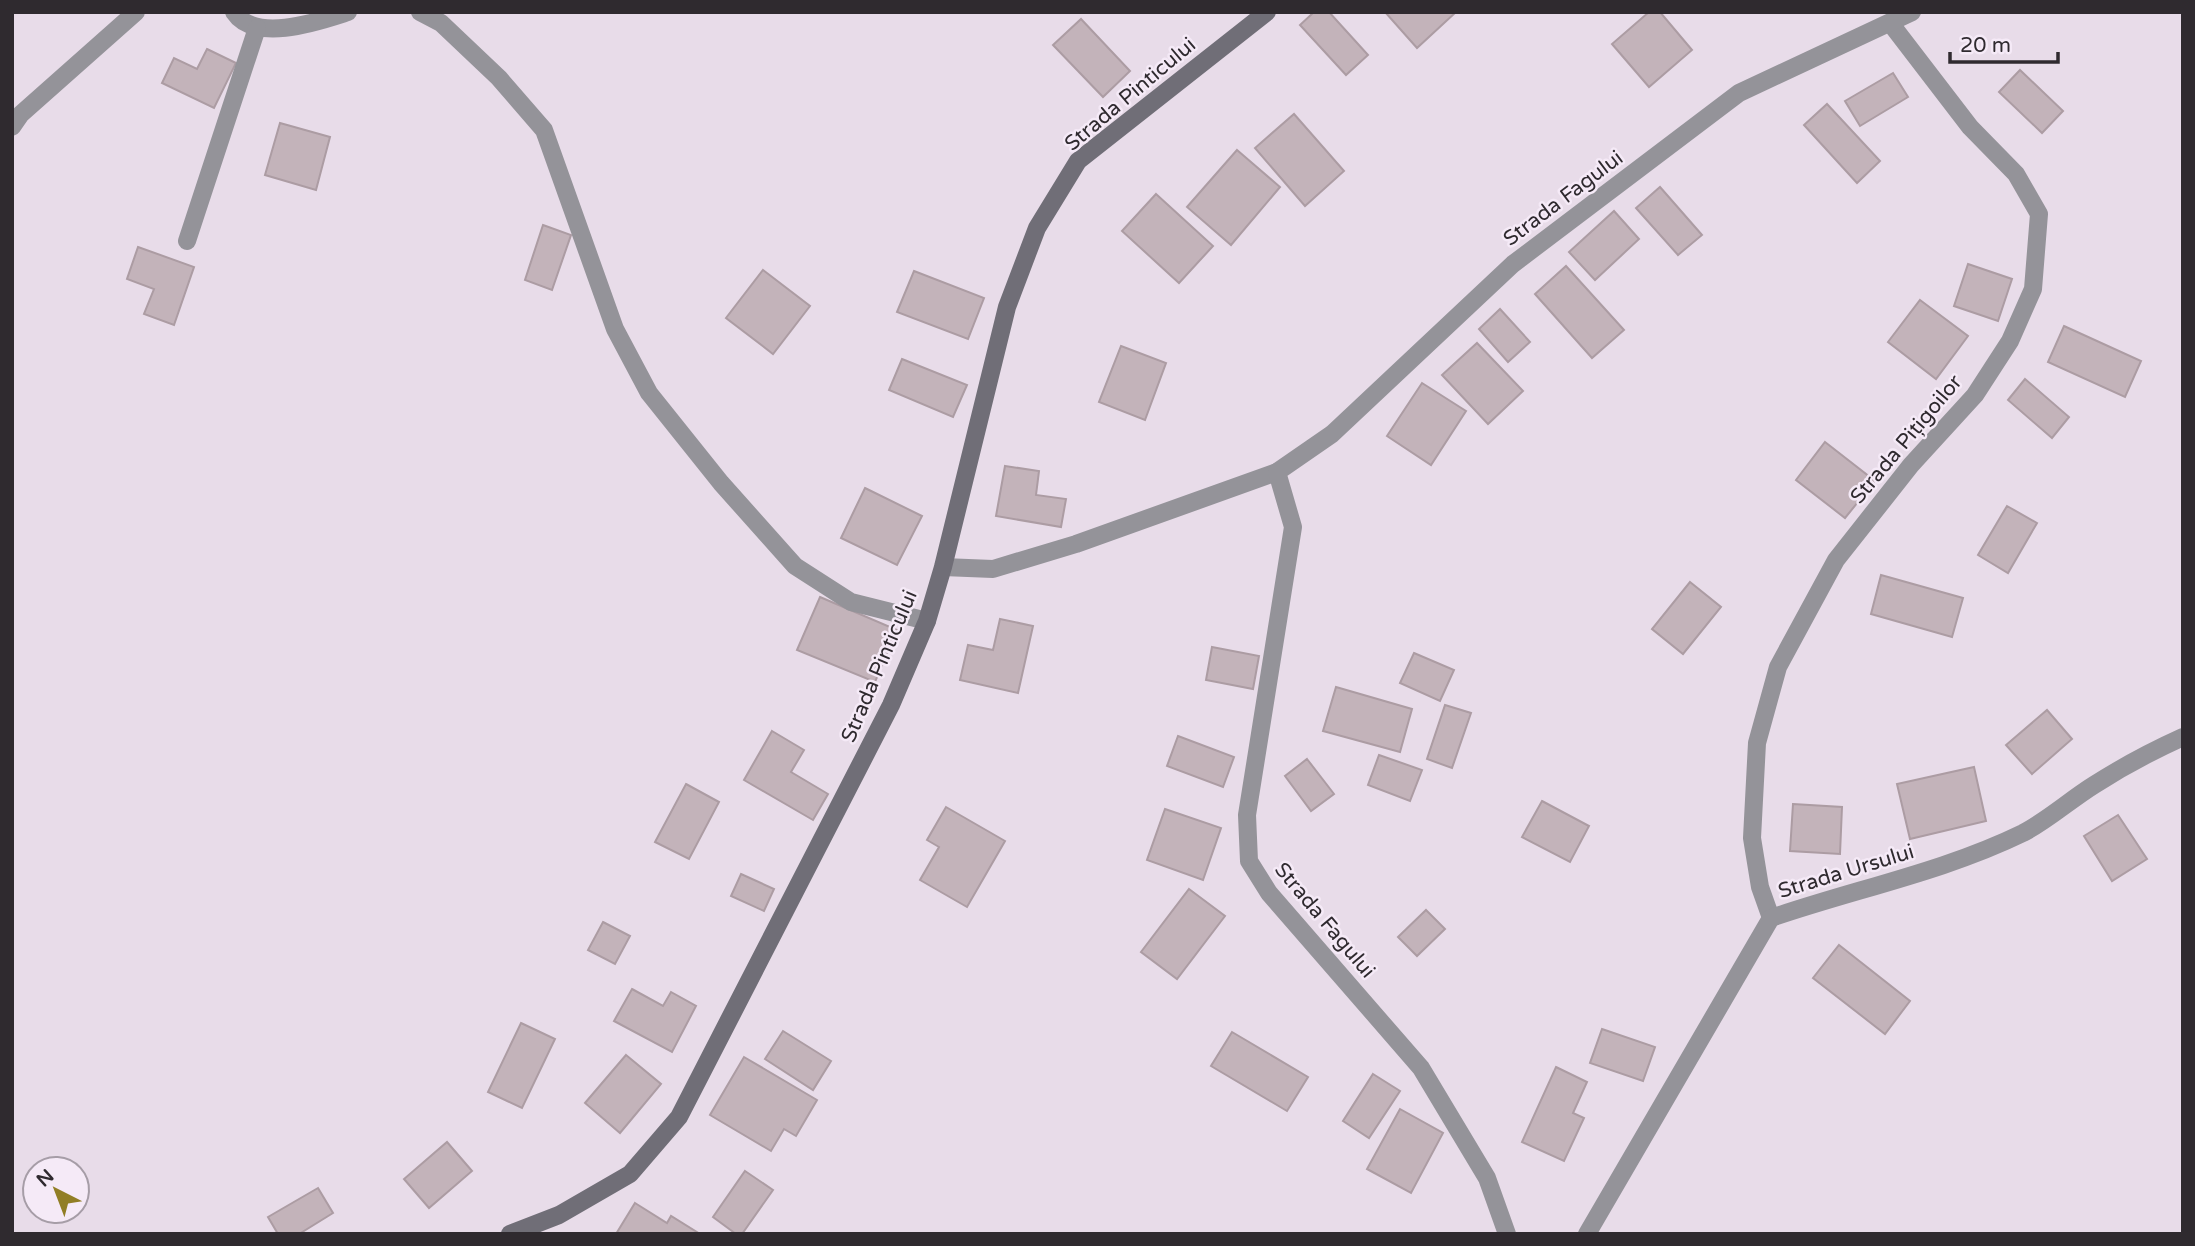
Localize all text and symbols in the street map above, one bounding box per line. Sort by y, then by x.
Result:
scale bar [1950,21,2058,65]
street label: Strada Pinticului [1060,32,1201,156]
text: 20 m [1960,33,2011,58]
street label: Strada Fagului [1499,145,1628,251]
street label: Strada Pițigoilor [1845,370,1968,509]
street label: Strada Pinticului [836,586,923,746]
street label: Strada Ursului [1775,839,1917,904]
street label: Strada Fagului [1269,857,1380,983]
north arrow [21,1155,91,1225]
text: N [32,1165,58,1191]

